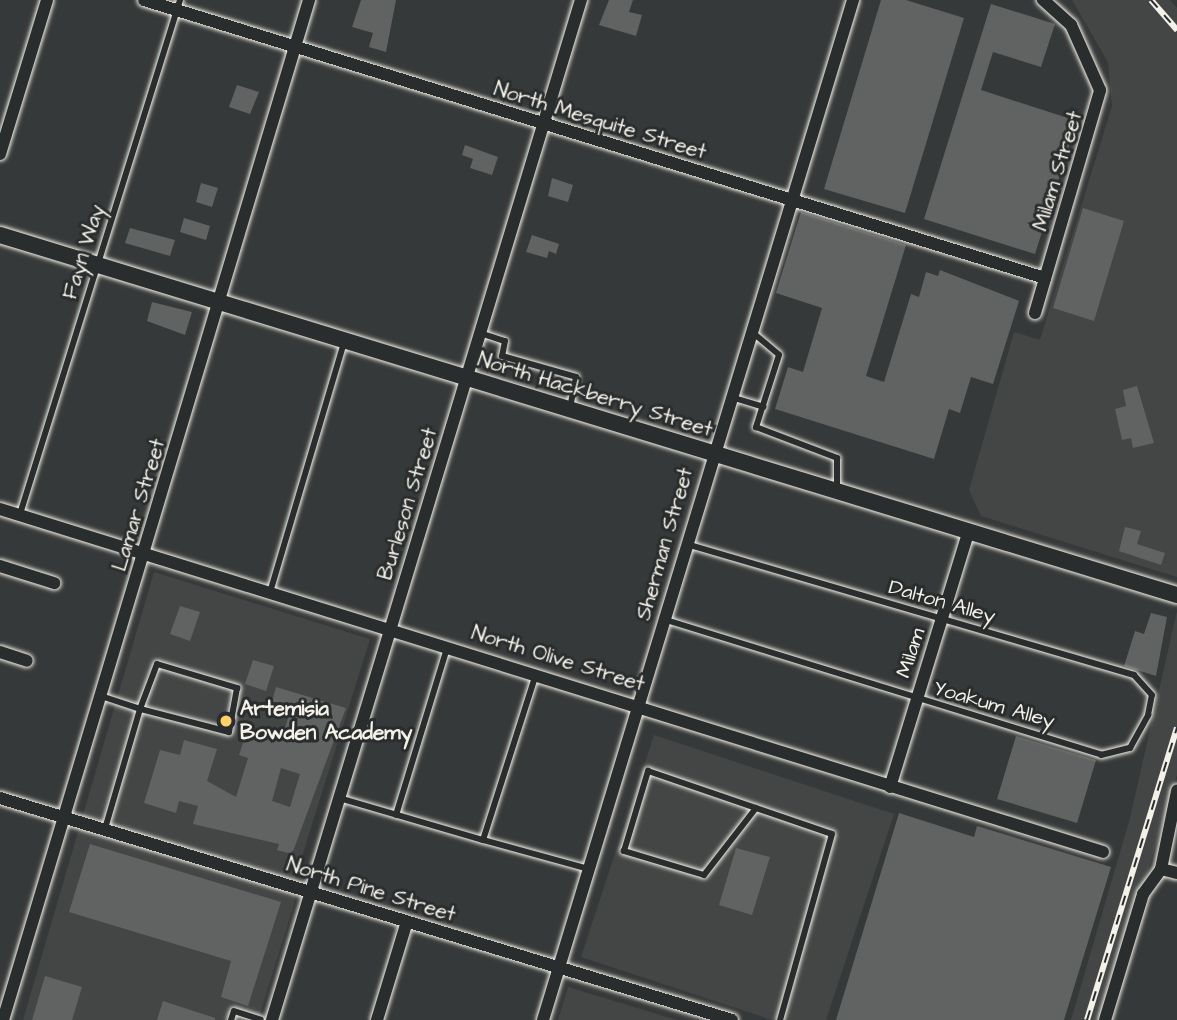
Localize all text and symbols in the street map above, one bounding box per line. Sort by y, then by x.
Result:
street label: North Mesquite Street [491,77,709,165]
street label: Milam Street [1028,108,1088,234]
street label: Fayn Way [58,202,110,302]
street label: North Hackberry Street [474,347,716,443]
street label: Burleson Street [373,425,443,583]
street label: Lamar Street [107,436,171,574]
street label: Sherman Street [631,465,699,623]
street label: Dalton Alley [886,575,998,629]
street label: North Olive Street [468,621,648,697]
street label: Milam [891,625,931,681]
street label: Yoakum Alley [930,676,1058,734]
place label: Artemisia Bowden Academy [240,696,412,746]
marker: Artemisia Bowden Academy [218,713,234,729]
street label: North Pine Street [283,852,459,928]

